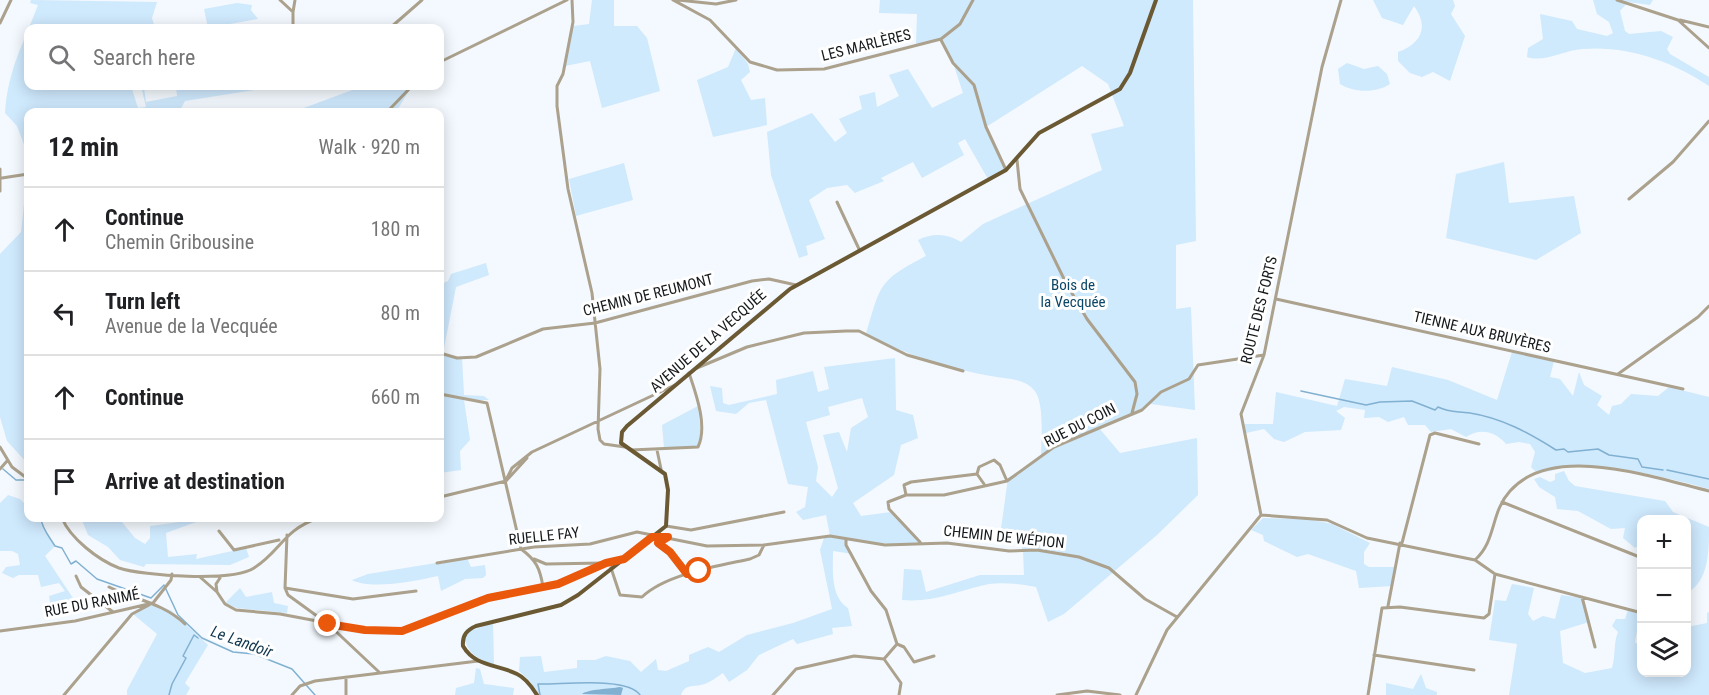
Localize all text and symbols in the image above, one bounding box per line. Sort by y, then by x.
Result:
search box [24,24,444,90]
street label: LES MARLÈRES [819,25,913,65]
icon: search [45,41,78,74]
text: Search here [93,45,195,70]
text: 12 min [48,132,119,162]
text: Walk · 920 m [319,135,420,159]
text: Continue [105,205,184,230]
icon: ahead [48,213,81,246]
text: 180 m [371,217,420,241]
text: Chemin Gribousine [105,230,254,254]
street label: ROUTE DES FORTS [1237,254,1281,366]
street label: CHEMIN DE REUMONT [581,270,715,320]
park label: Bois de la Vecquée [1041,276,1105,311]
street label: AVENUE DE LA VECQUÉE [646,286,770,396]
text: Turn left [105,289,180,314]
icon: left [48,297,81,330]
text: 80 m [381,301,420,325]
street label: TIENNE AUX BRUYÈRES [1412,307,1553,357]
text: Avenue de la Vecquée [105,314,278,338]
icon: ahead [48,381,81,414]
text: Continue [105,385,184,410]
text: 660 m [371,385,420,409]
street label: RUE DU COIN [1041,399,1119,451]
icon: arrive [48,465,81,498]
text: Arrive at destination [105,469,285,494]
map controls [1637,515,1691,677]
button: + [1637,515,1691,569]
street label: CHEMIN DE WÉPION [942,522,1066,552]
street label: RUELLE FAY [508,523,580,549]
route start [685,557,711,583]
button: − [1637,569,1691,623]
street label: RUE DU RANIMÉ [43,585,141,621]
route end [314,610,340,636]
water label: Le Landoir [208,622,277,662]
button: layers [1637,623,1691,677]

